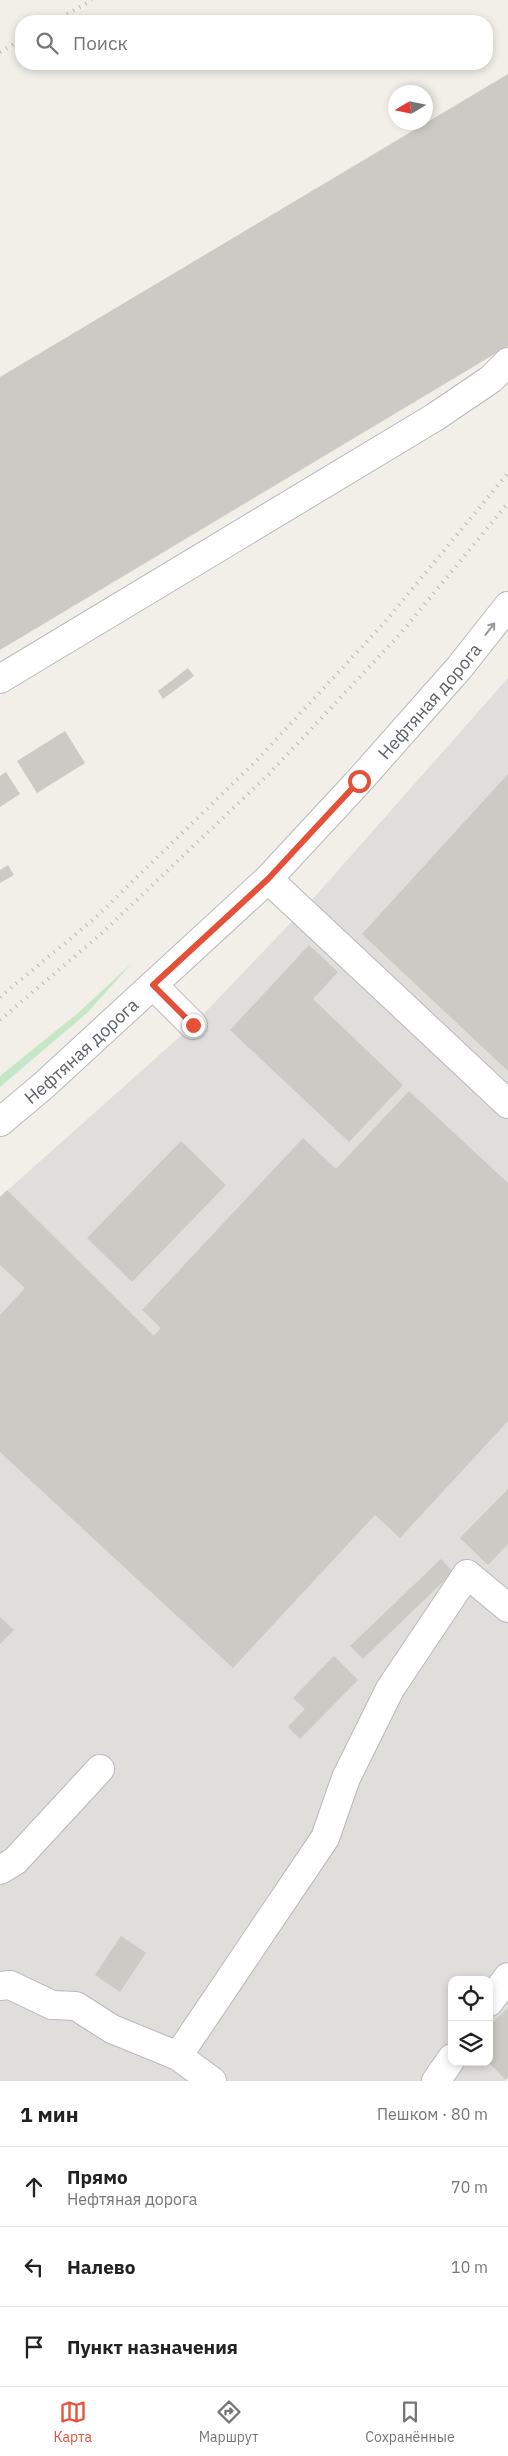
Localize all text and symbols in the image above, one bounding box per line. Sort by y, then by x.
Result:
search box [15,15,493,70]
icon: search [33,29,61,57]
text: Поиск [73,31,128,55]
north arrow [388,85,433,130]
one-way arrow [485,623,496,636]
street label: Нефтяная дорога [372,638,486,764]
route start [348,770,371,793]
street label: Нефтяная дорога [19,992,143,1109]
route end [182,1014,205,1037]
map controls [448,1976,493,2066]
button: locate [448,1976,493,2021]
button: layers [448,2021,493,2066]
text: 1 мин [20,2100,79,2128]
text: Пешком · 80 m [377,2104,488,2124]
text: Прямо [67,2165,128,2189]
icon: ahead [20,2173,48,2201]
text: 70 m [451,2177,488,2197]
text: Нефтяная дорога [67,2189,197,2209]
icon: left [20,2253,48,2281]
text: Налево [67,2255,136,2279]
text: 10 m [451,2257,488,2277]
icon: arrive [20,2333,48,2361]
text: Пункт назначения [67,2335,238,2359]
tab: Карта [53,2398,92,2446]
tab: Маршрут [199,2398,259,2446]
tab: Сохранённые [365,2398,455,2446]

